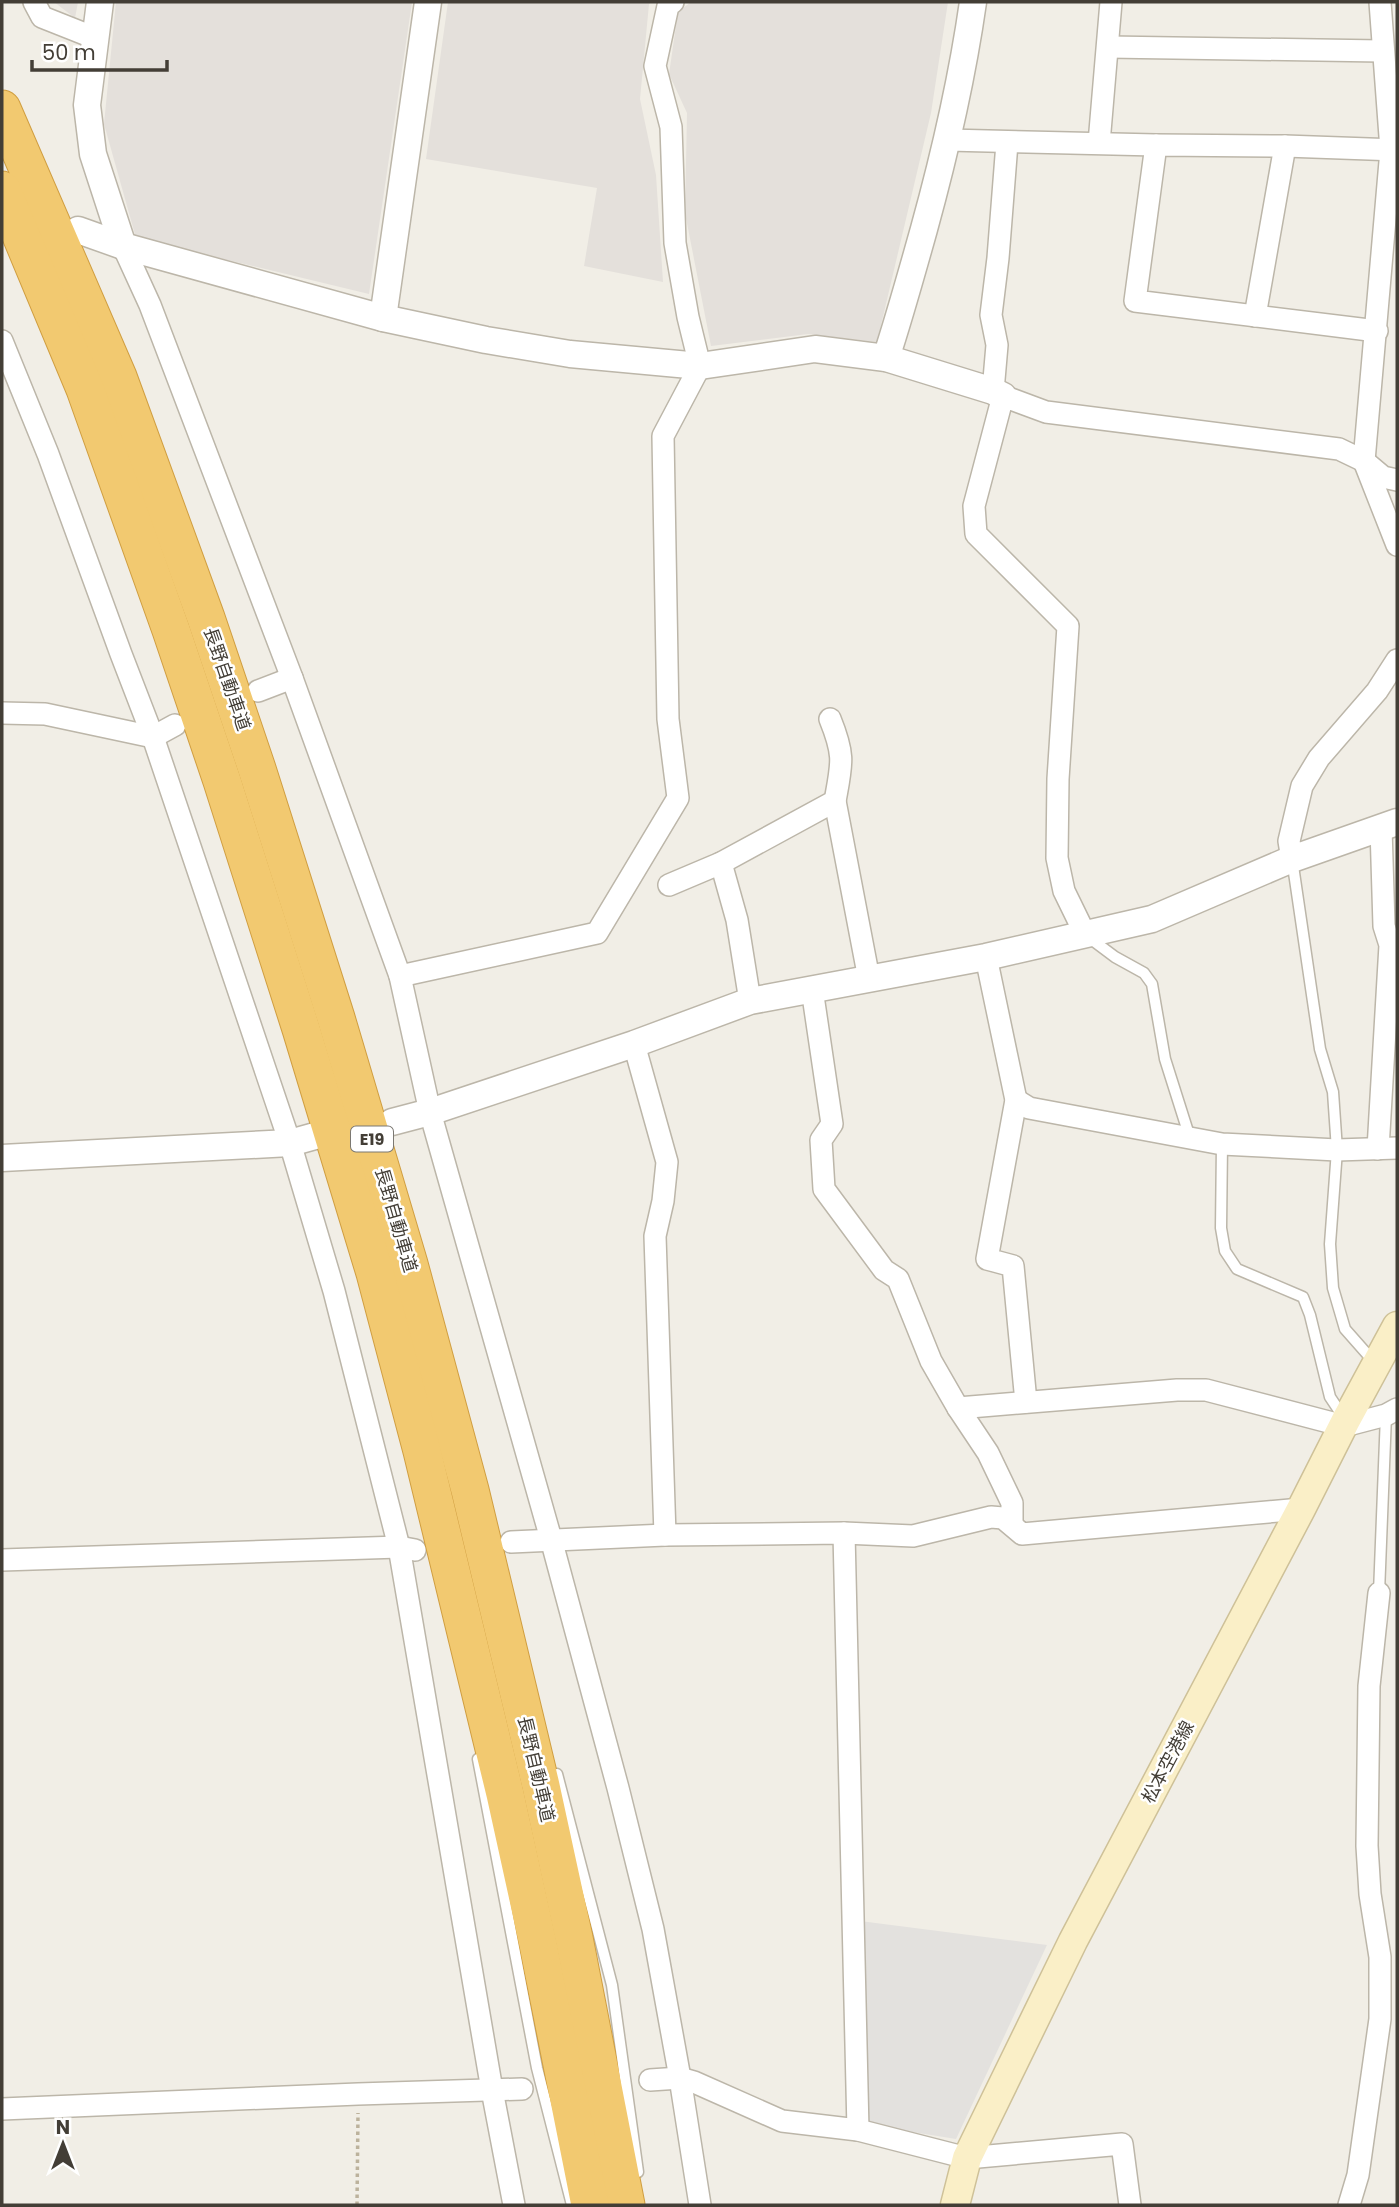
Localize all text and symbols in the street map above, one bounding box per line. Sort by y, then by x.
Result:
scale bar [32,28,166,72]
text: 50 m [42,38,96,67]
street label: 長野自動車道 [198,624,257,734]
road number: E19 [351,1126,393,1152]
street label: 長野自動車道 [370,1165,423,1275]
street label: 長野自動車道 [512,1713,561,1824]
street label: 松本空港線 [1135,1716,1200,1807]
north arrow [28,2109,98,2179]
text: N [56,2114,70,2141]

